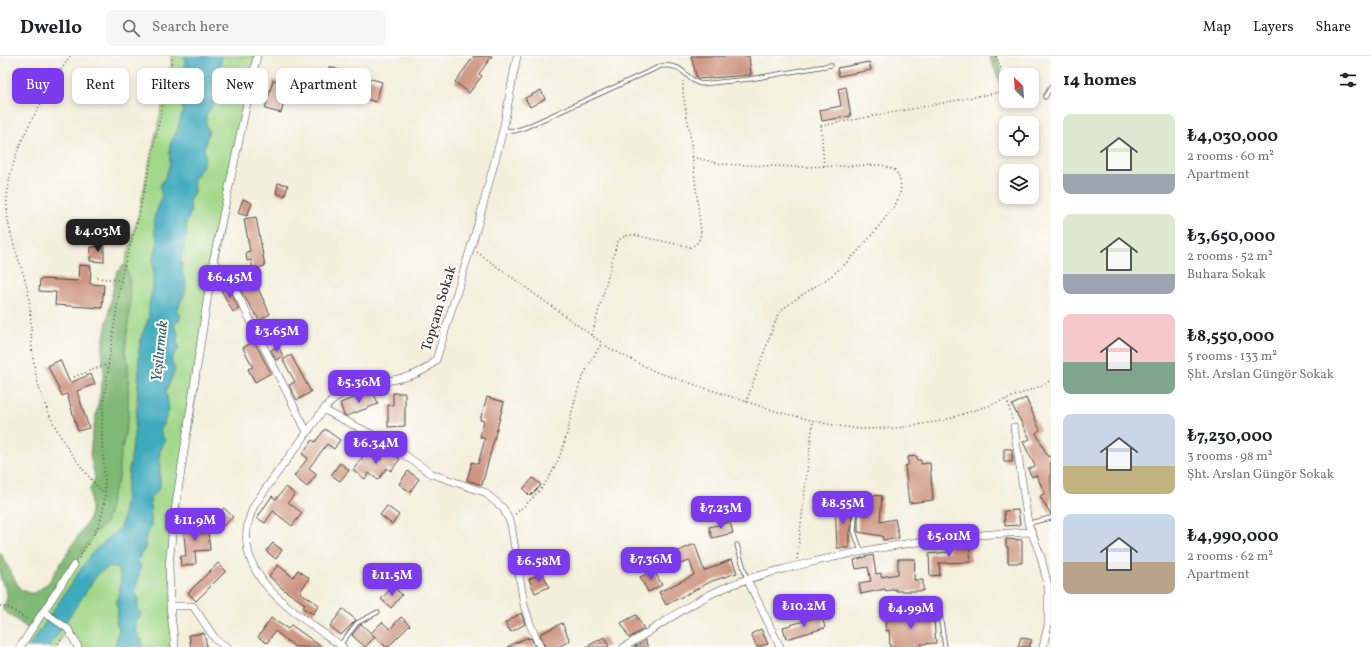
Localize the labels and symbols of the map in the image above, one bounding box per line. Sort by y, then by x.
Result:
north arrow [999,68,1039,108]
pin: ₺4.03M [65,219,131,253]
street label: Topçam Sokak [417,263,462,353]
pin: ₺6.45M [197,265,263,299]
water label: Yeşilırmak [147,319,174,383]
pin: ₺3.65M [244,319,310,353]
pin: ₺5.36M [326,370,392,404]
pin: ₺6.34M [343,431,409,465]
pin: ₺8.55M [810,491,876,525]
pin: ₺7.23M [688,496,754,530]
pin: ₺11.9M [162,508,228,542]
pin: ₺5.01M [916,524,982,558]
pin: ₺7.36M [618,547,684,581]
pin: ₺6.58M [506,549,572,583]
pin: ₺11.5M [359,563,425,597]
pin: ₺10.2M [771,594,837,628]
pin: ₺4.99M [878,596,944,630]

